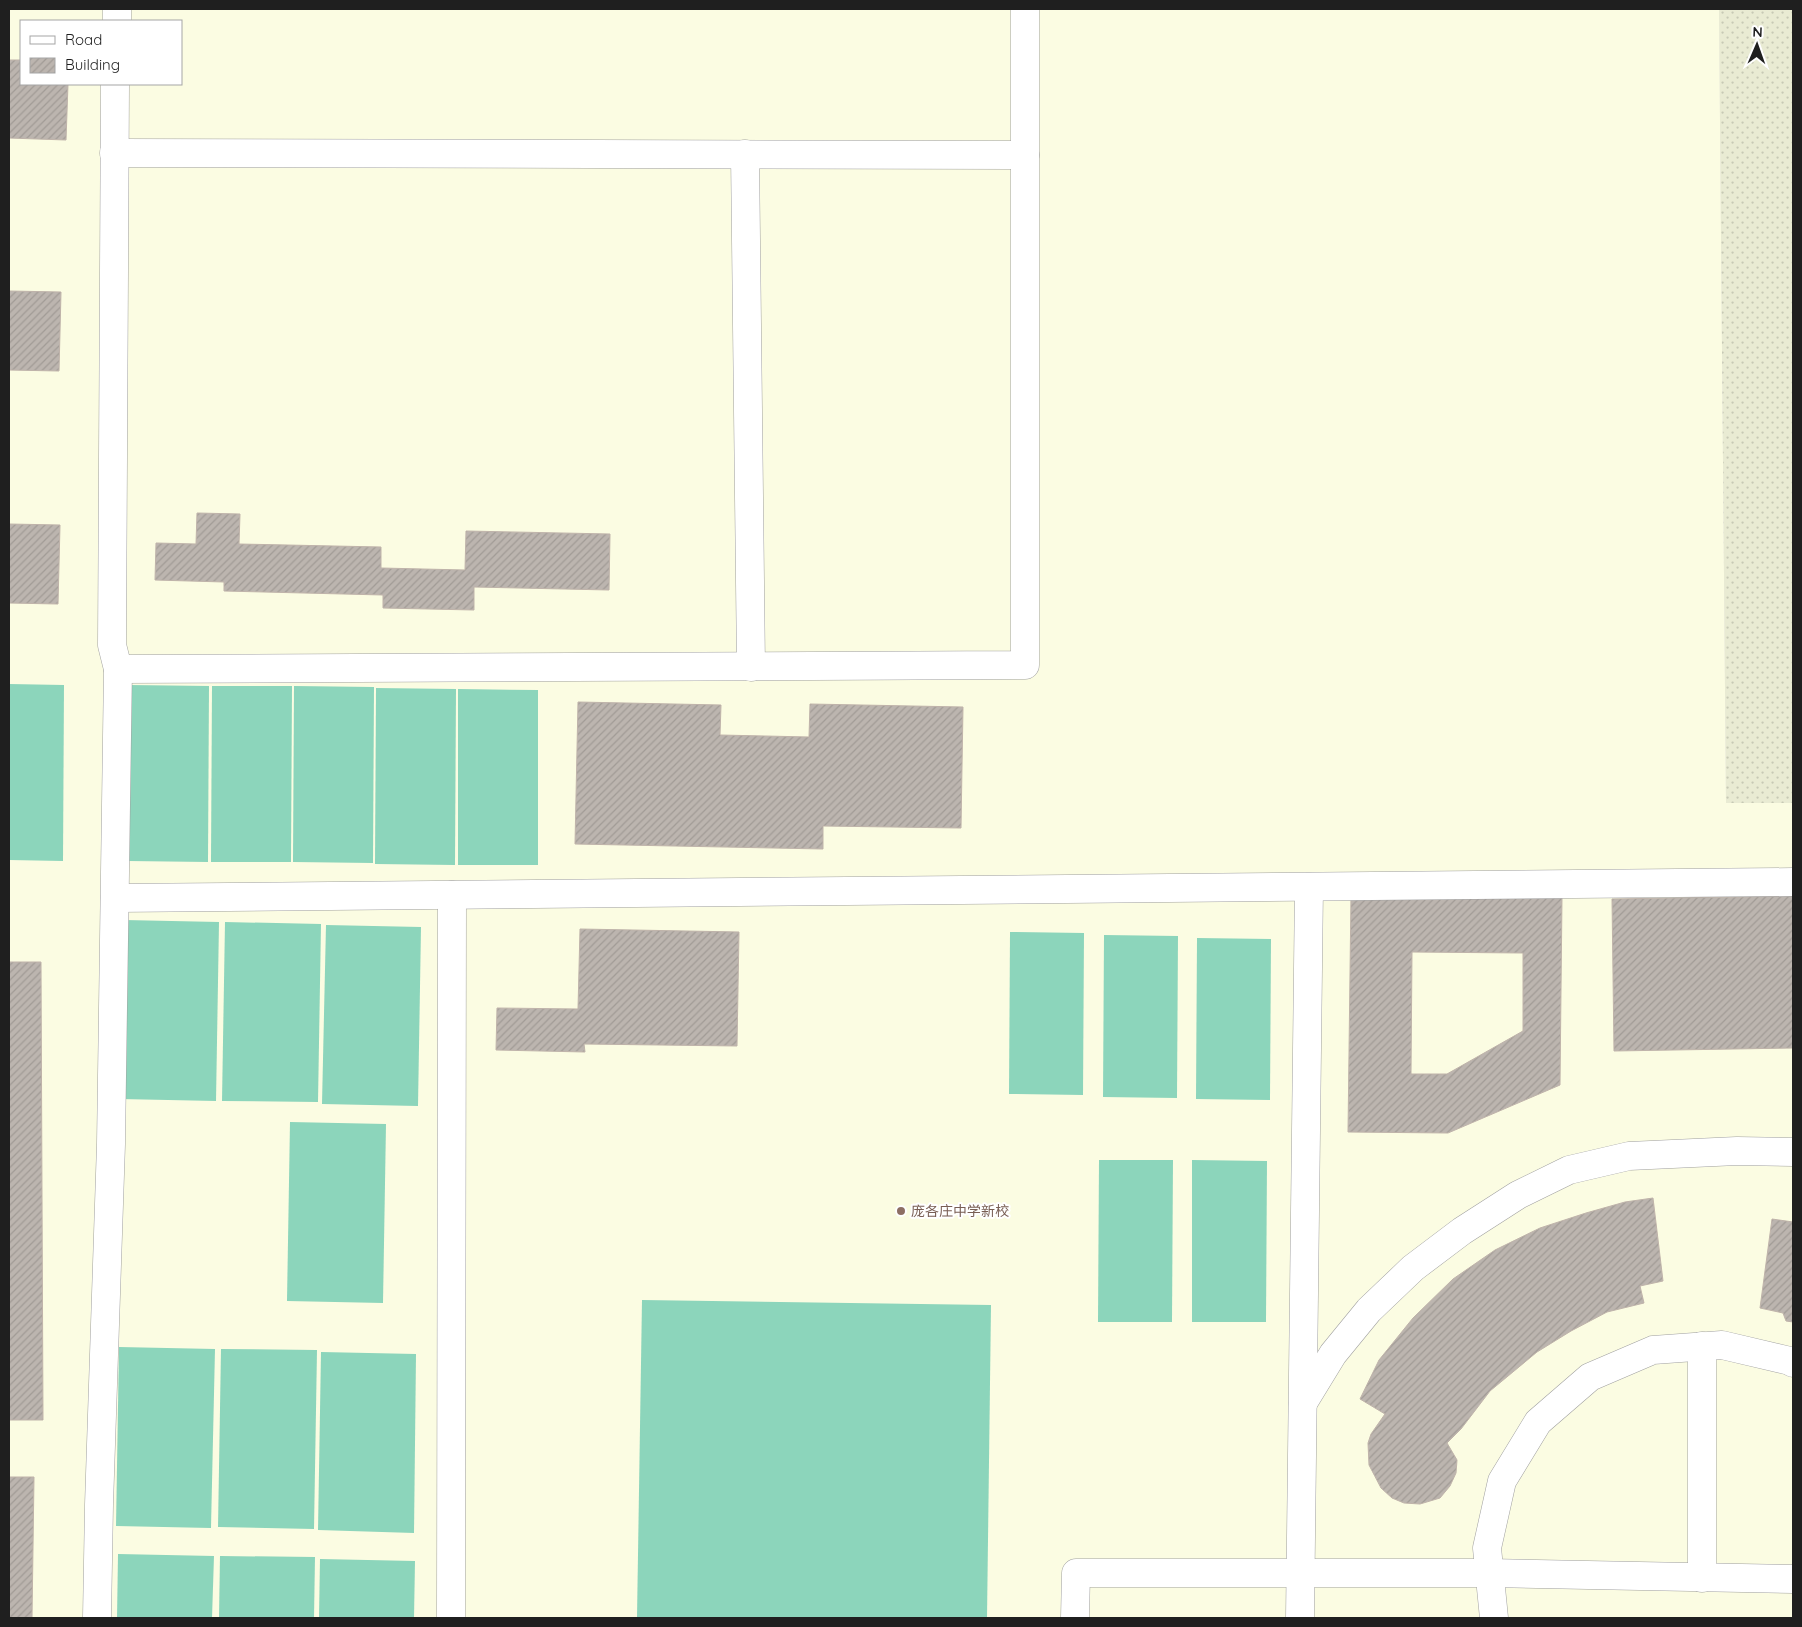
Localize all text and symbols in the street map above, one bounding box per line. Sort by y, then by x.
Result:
legend [20,20,182,85]
north arrow [1732,20,1782,70]
text: N [1752,23,1763,41]
text: Road [65,30,102,49]
text: Building [65,55,120,74]
place label: 庞各庄中学新校 [911,1202,1009,1220]
marker: 庞各庄中学新校 [895,1205,907,1217]

